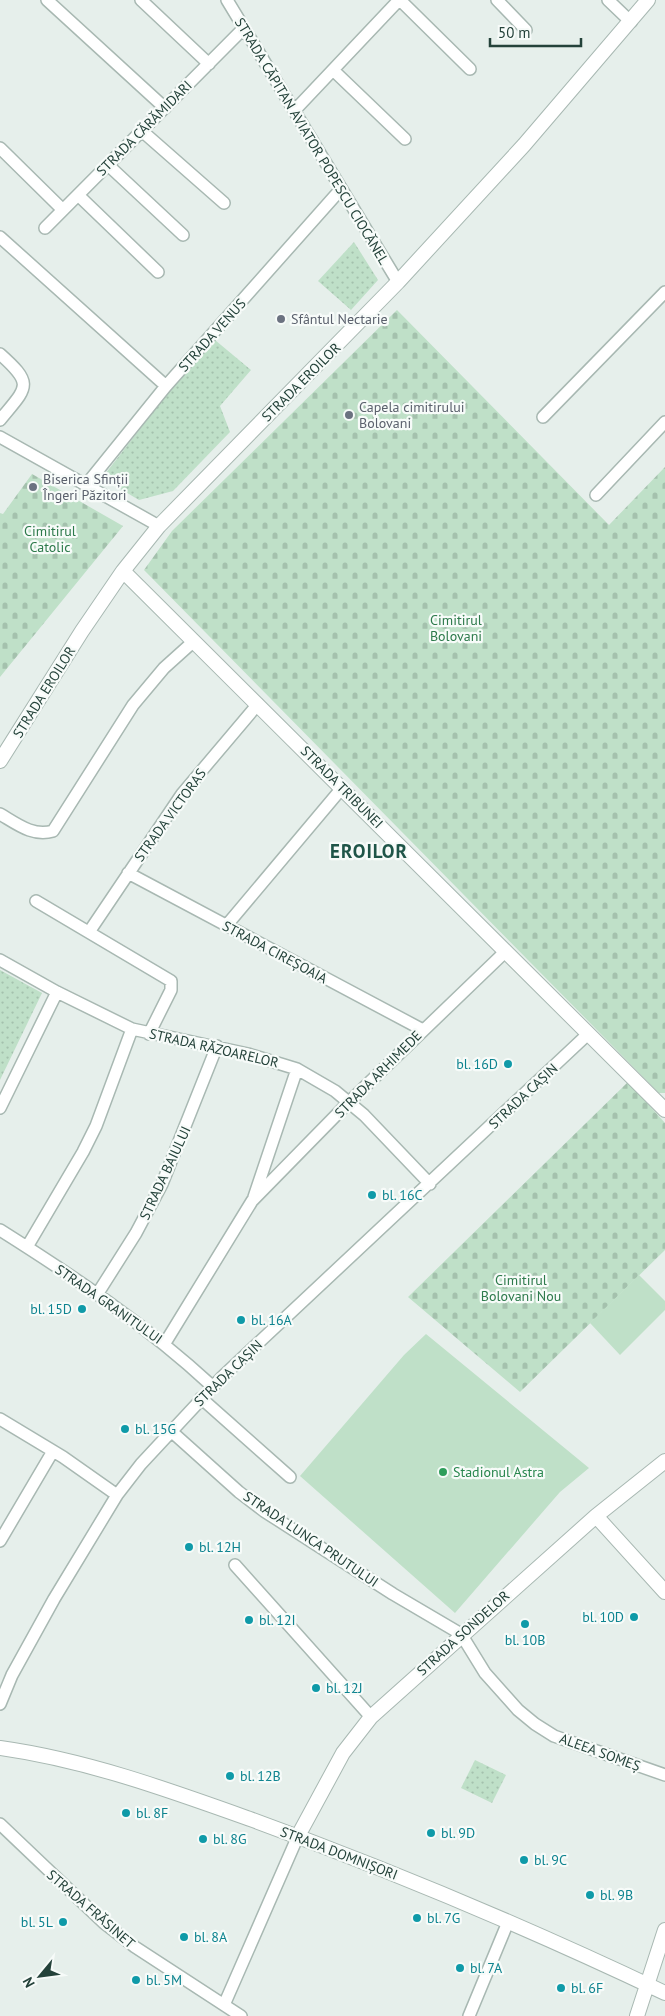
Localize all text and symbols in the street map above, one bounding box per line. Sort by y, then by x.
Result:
street label: STRADA CĂPITAN AVIATOR POPESCU CIOCĂNEL [231,14,393,268]
scale bar [490,15,581,47]
text: 50 m [498,23,531,42]
street label: STRADA CĂRĂMIDARI [92,76,196,180]
street label: STRADA VENUS [174,295,250,375]
place label: Sfântul Nectarie [291,310,388,328]
marker: Sfântul Nectarie [275,313,287,325]
street label: STRADA EROILOR [258,339,344,425]
place label: Capela cimitirului Bolovani [359,398,465,432]
marker: Capela cimitirului Bolovani [343,409,355,421]
place label: Biserica Sfinții Îngeri Păzitori [42,470,128,504]
marker: Biserica Sfinții Îngeri Păzitori [27,481,39,493]
park label: Cimitirul Catolic [24,522,76,556]
park label: Cimitirul Bolovani [430,611,482,645]
street label: STRADA EROILOR [9,643,79,741]
street label: STRADA TRIBUNEI [297,742,387,832]
street label: STRADA VICTORAS [130,765,210,865]
district label: EROILOR [330,839,408,863]
street label: STRADA CIREȘOAIA [219,917,331,988]
street label: STRADA RĂZOARELOR [148,1024,280,1072]
street label: STRADA ARHIMEDE [331,1027,425,1121]
place label: bl. 16D [456,1055,498,1073]
marker: bl. 16D [502,1058,514,1070]
street label: STRADA CAȘIN [485,1059,561,1133]
street label: STRADA BAIULUI [135,1123,195,1223]
place label: bl. 16C [382,1186,423,1204]
marker: bl. 16C [366,1189,378,1201]
street label: STRADA GRANITULUI [52,1260,166,1348]
park label: Cimitirul Bolovani Nou [481,1271,561,1305]
place label: bl. 15D [30,1300,72,1318]
marker: bl. 15D [76,1303,88,1315]
place label: bl. 16A [251,1311,293,1329]
marker: bl. 16A [235,1314,247,1326]
street label: STRADA CAȘIN [190,1336,266,1410]
place label: bl. 15G [135,1420,176,1438]
marker: bl. 15G [119,1423,131,1435]
place label: Stadionul Astra [453,1463,544,1481]
marker: Stadionul Astra [437,1466,449,1478]
street label: STRADA LUNCA PRUTULUI [240,1487,382,1591]
place label: bl. 12H [199,1538,241,1556]
marker: bl. 12H [183,1541,195,1553]
street label: STRADA SONDELOR [413,1587,513,1679]
place label: bl. 10D [582,1608,624,1626]
place label: bl. 12I [259,1611,296,1629]
marker: bl. 10D [628,1611,640,1623]
marker: bl. 12I [243,1614,255,1626]
marker: bl. 10B [519,1618,531,1630]
place label: bl. 10B [505,1631,545,1649]
place label: bl. 12J [326,1679,363,1697]
marker: bl. 12J [310,1682,322,1694]
street label: ALEEA SOMEȘ [557,1729,643,1775]
place label: bl. 12B [240,1767,281,1785]
marker: bl. 12B [224,1770,236,1782]
place label: bl. 8F [136,1804,168,1822]
marker: bl. 8F [120,1807,132,1819]
street label: STRADA DOMNIȘORI [278,1822,400,1884]
place label: bl. 9D [441,1824,475,1842]
marker: bl. 9D [425,1827,437,1839]
place label: bl. 8G [213,1830,247,1848]
marker: bl. 8G [197,1833,209,1845]
place label: bl. 9C [534,1851,567,1869]
marker: bl. 9C [518,1854,530,1866]
street label: STRADA FRĂSINET [43,1866,139,1952]
place label: bl. 9B [600,1886,633,1904]
marker: bl. 9B [584,1889,596,1901]
place label: bl. 7G [427,1909,460,1927]
marker: bl. 7G [411,1912,423,1924]
place label: bl. 5L [21,1913,53,1931]
marker: bl. 5L [57,1916,69,1928]
place label: bl. 8A [194,1928,228,1946]
marker: bl. 8A [178,1931,190,1943]
north arrow [15,1951,65,2001]
place label: bl. 7A [470,1959,503,1977]
marker: bl. 7A [454,1962,466,1974]
place label: bl. 5M [146,1971,182,1989]
text: N [19,1974,39,1991]
marker: bl. 5M [130,1974,142,1986]
place label: bl. 6F [571,1979,603,1997]
marker: bl. 6F [555,1982,567,1994]

